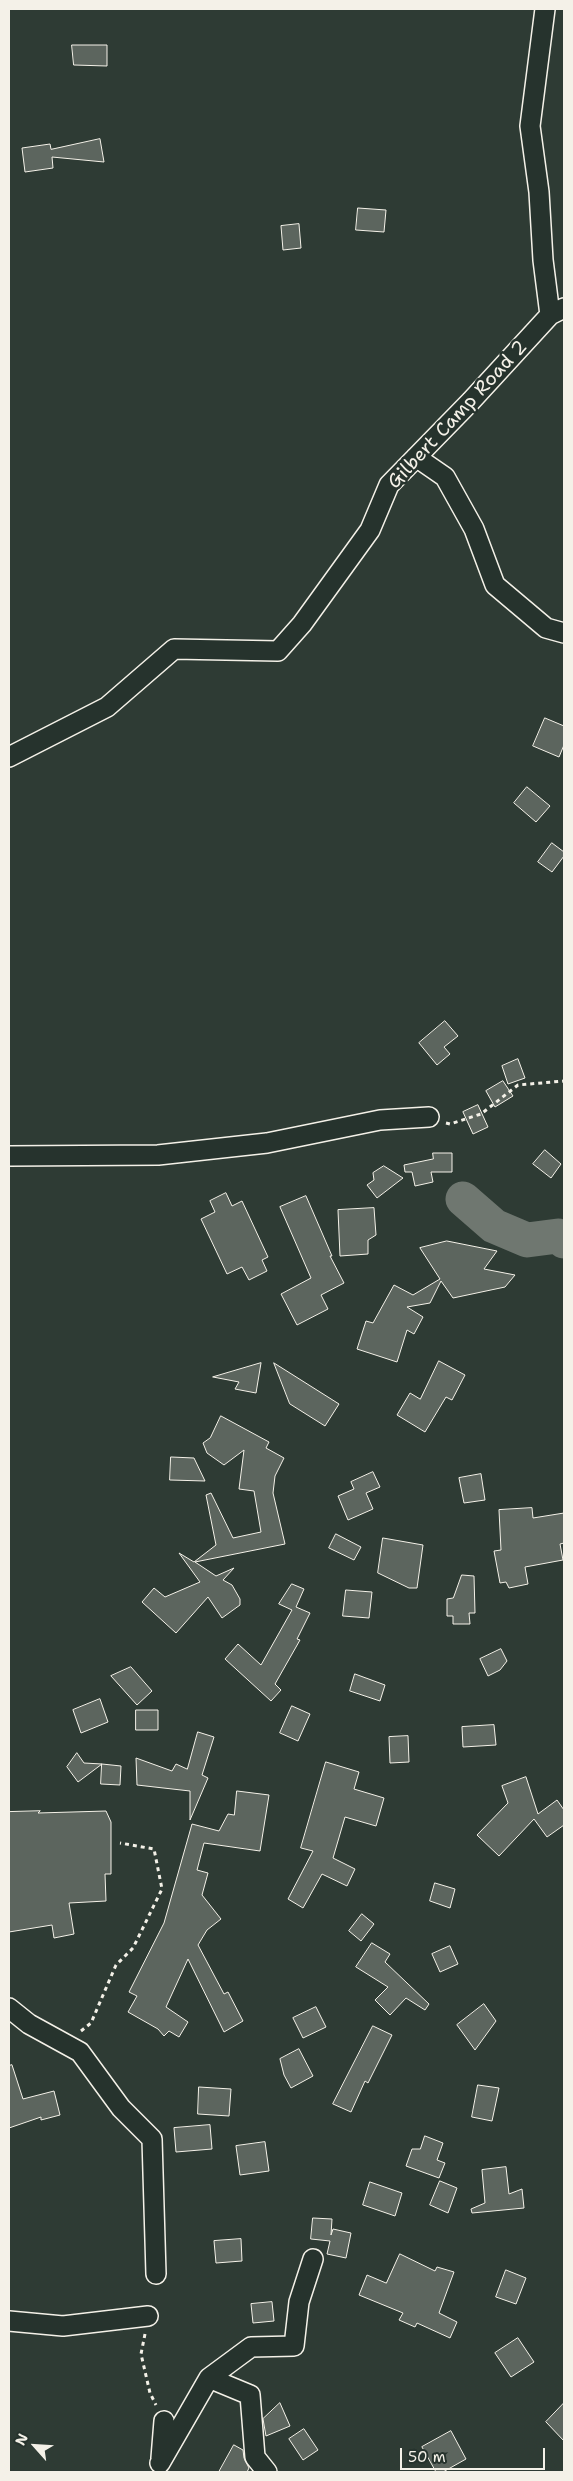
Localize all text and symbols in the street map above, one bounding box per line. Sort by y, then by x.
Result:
street label: Gilbert Camp Road 2 [383,336,533,494]
north arrow [10,2421,60,2471]
text: N [11,2430,32,2448]
scale bar [403,2438,548,2470]
text: 50 m [408,2447,446,2467]

